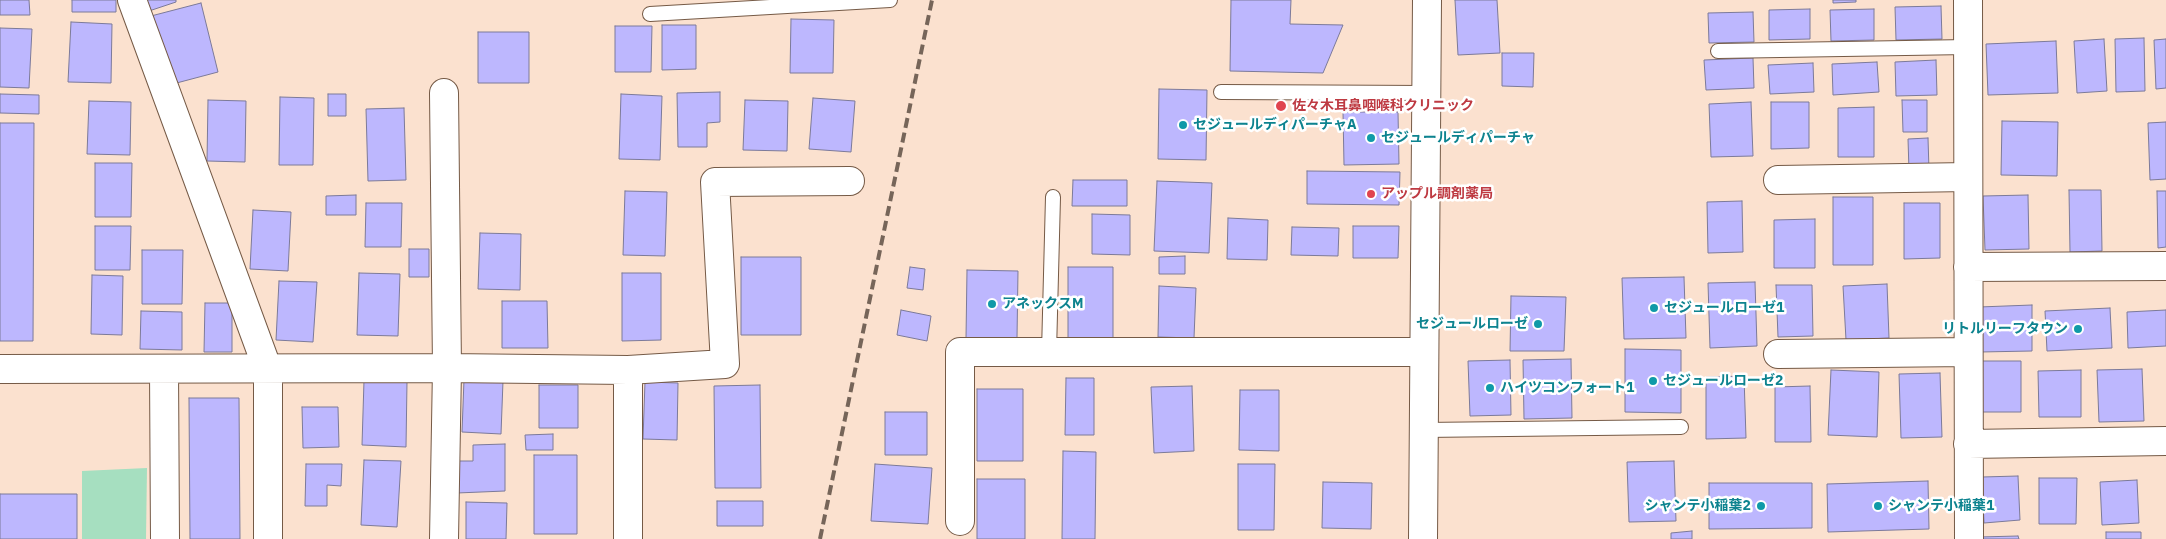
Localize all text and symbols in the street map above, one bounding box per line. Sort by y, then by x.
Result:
place label: 佐々木耳鼻咽喉科クリニック [1292,98,1474,114]
marker: 佐々木耳鼻咽喉科クリニック [1274,99,1288,113]
place label: セジュールディパーチャA [1193,117,1357,133]
marker: セジュールディパーチャA [1177,119,1189,131]
place label: セジュールディパーチャ [1381,130,1535,146]
marker: セジュールディパーチャ [1365,132,1377,144]
place label: アップル調剤薬局 [1381,186,1493,202]
marker: アップル調剤薬局 [1365,188,1377,200]
place label: アネックスM [1002,296,1083,312]
marker: アネックスM [986,298,998,310]
place label: セジュールローゼ1 [1664,300,1784,316]
marker: セジュールローゼ1 [1648,302,1660,314]
place label: セジュールローゼ [1416,316,1528,332]
marker: セジュールローゼ [1532,318,1544,330]
place label: リトルリーフタウン [1942,321,2068,337]
marker: リトルリーフタウン [2072,323,2084,335]
place label: セジュールローゼ2 [1663,373,1783,389]
marker: セジュールローゼ2 [1647,375,1659,387]
place label: ハイツコンフォート1 [1500,380,1634,396]
marker: ハイツコンフォート1 [1484,382,1496,394]
place label: シャンテ小稲葉2 [1645,498,1751,514]
place label: シャンテ小稲葉1 [1888,498,1994,514]
marker: シャンテ小稲葉2 [1755,500,1767,512]
marker: シャンテ小稲葉1 [1872,500,1884,512]

